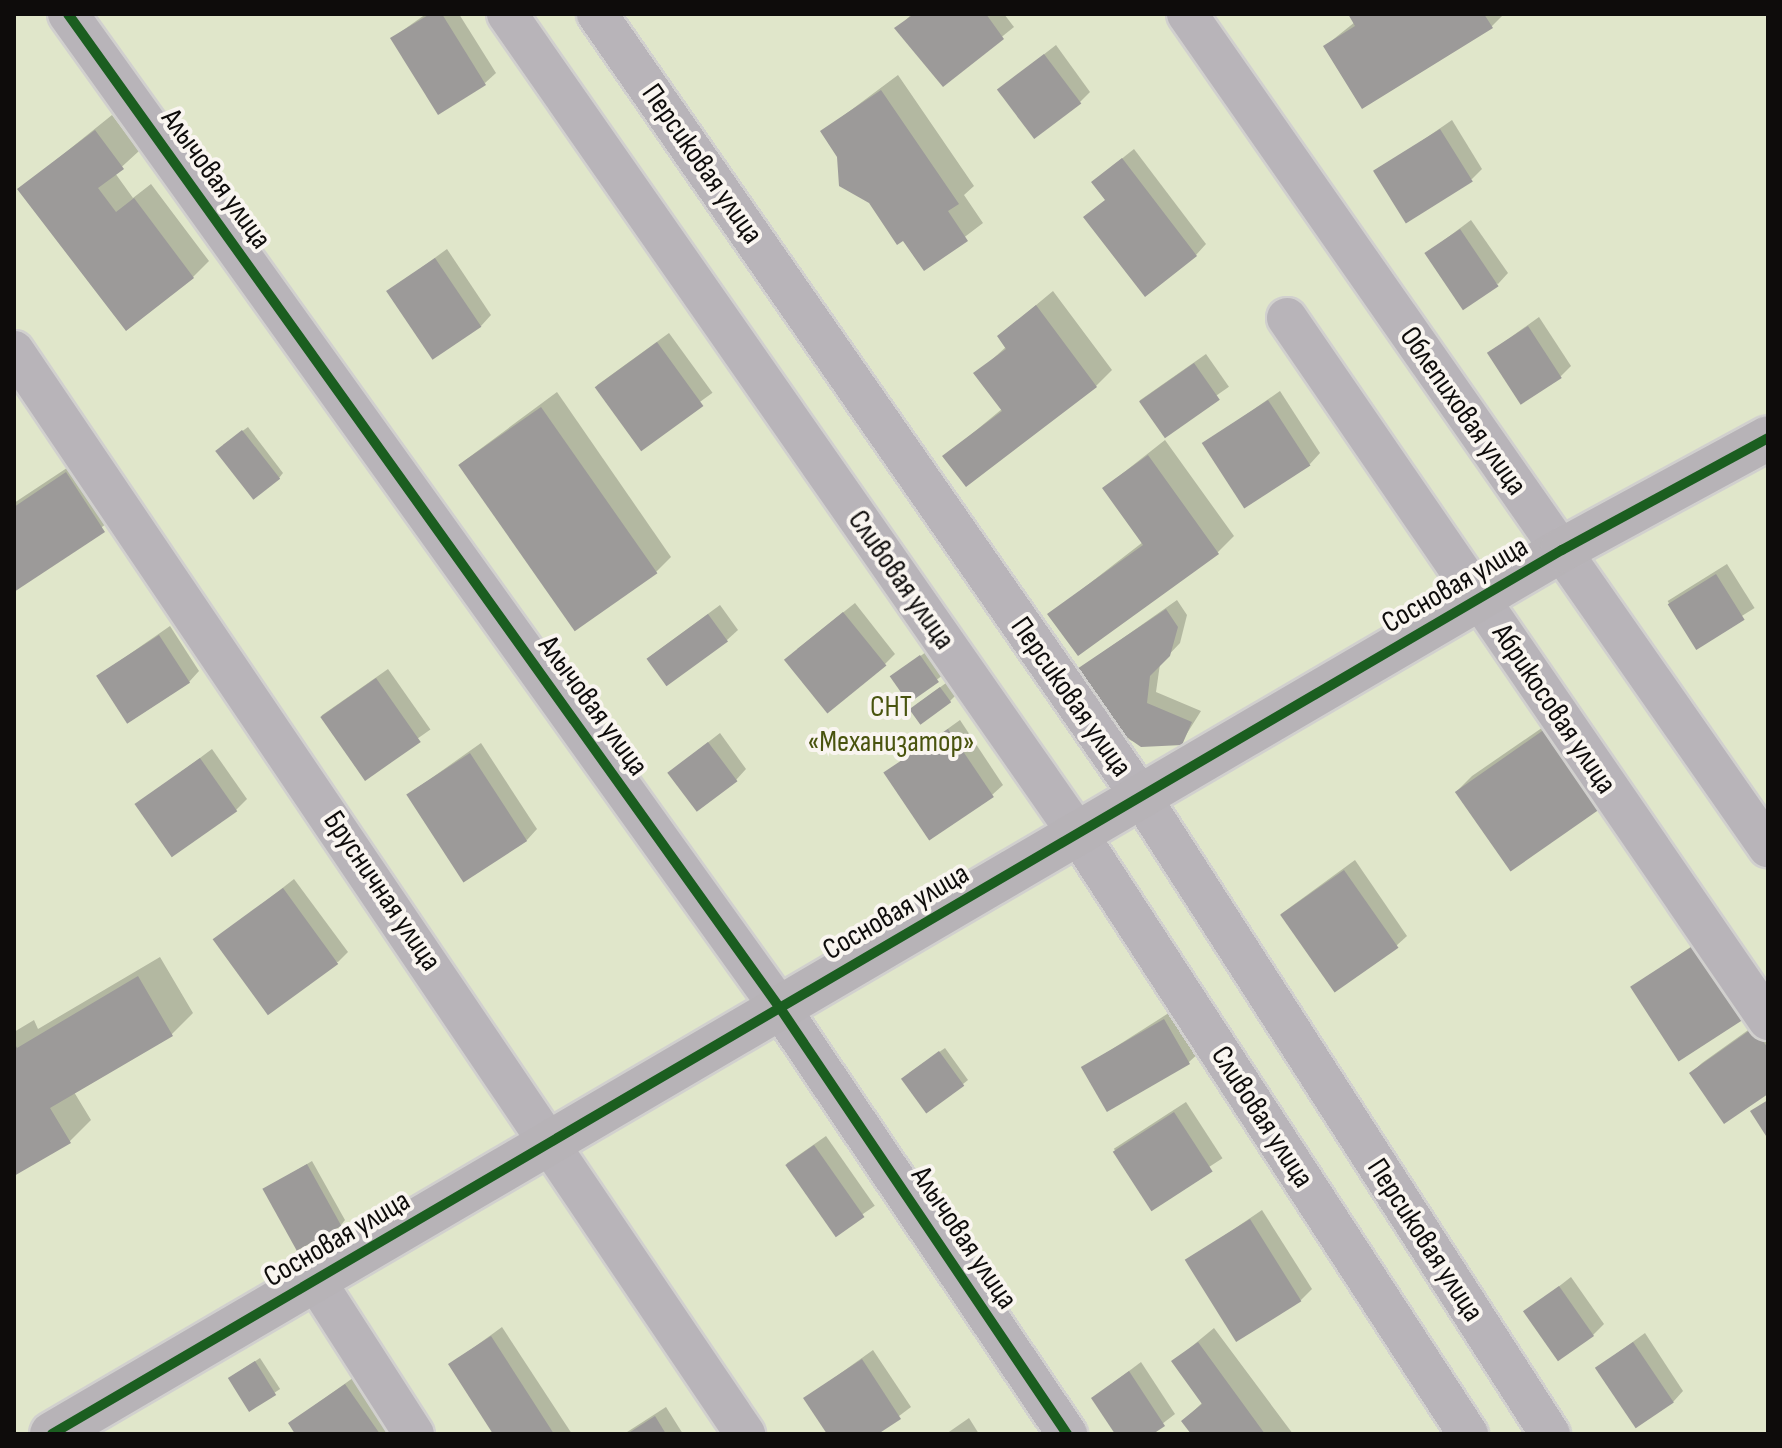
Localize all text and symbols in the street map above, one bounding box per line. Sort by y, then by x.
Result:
street label: Персиковая улица [634,77,770,251]
street label: Алычовая улица [153,102,279,256]
street label: Облепиховая улица [1392,320,1534,502]
street label: Сливовая улица [840,504,962,656]
street label: Сосновая улица [1376,529,1534,641]
street label: Персиковая улица [1003,610,1139,784]
street label: Абрикосовая улица [1484,617,1624,801]
street label: Алычовая улица [530,629,656,783]
park label: СНТ «Механизатор» [807,689,975,760]
street label: Брусничная улица [315,804,449,978]
street label: Сосновая улица [817,856,975,968]
street label: Сливовая улица [1203,1039,1321,1195]
street label: Персиковая улица [1359,1152,1491,1328]
street label: Алычовая улица [903,1160,1025,1316]
street label: Сосновая улица [258,1183,416,1295]

